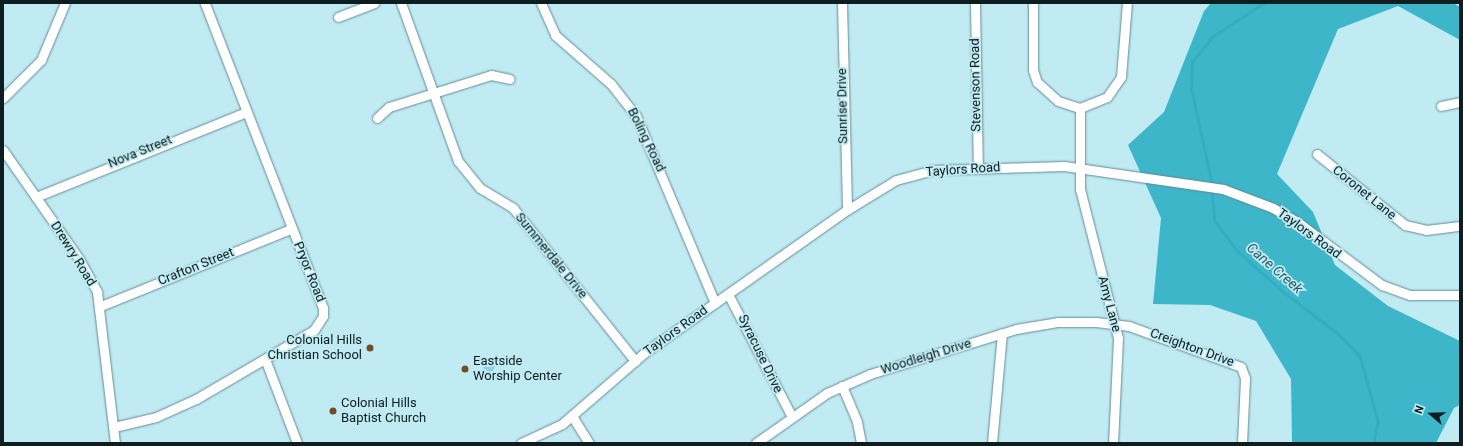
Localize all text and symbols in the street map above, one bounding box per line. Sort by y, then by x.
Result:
street label: Stevenson Road [967,38,985,132]
street label: Sunrise Drive [835,68,851,144]
street label: Boling Road [624,105,668,175]
street label: Nova Street [106,132,174,172]
street label: Taylors Road [925,160,1001,180]
street label: Coronet Lane [1329,163,1399,223]
street label: Taylors Road [1274,206,1344,262]
street label: Summerdale Drive [512,210,590,302]
street label: Drewry Road [47,219,99,289]
water label: Cane Creek [1243,239,1307,297]
street label: Pryor Road [290,240,328,304]
street label: Crafton Street [156,245,236,289]
street label: Amy Lane [1094,274,1124,334]
street label: Taylors Road [641,303,711,359]
street label: Syracuse Drive [734,312,786,396]
street label: Creighton Drive [1148,326,1236,370]
place label: Colonial Hills Christian School [268,333,362,364]
street label: Woodleigh Drive [879,336,973,378]
marker: Colonial Hills Christian School [365,343,375,353]
place label: Eastside Worship Center [473,354,562,385]
marker: Eastside Worship Center [460,364,470,374]
north arrow [1411,394,1451,434]
place label: Colonial Hills Baptist Church [341,396,426,427]
text: N [1412,404,1427,416]
marker: Colonial Hills Baptist Church [328,406,338,416]

